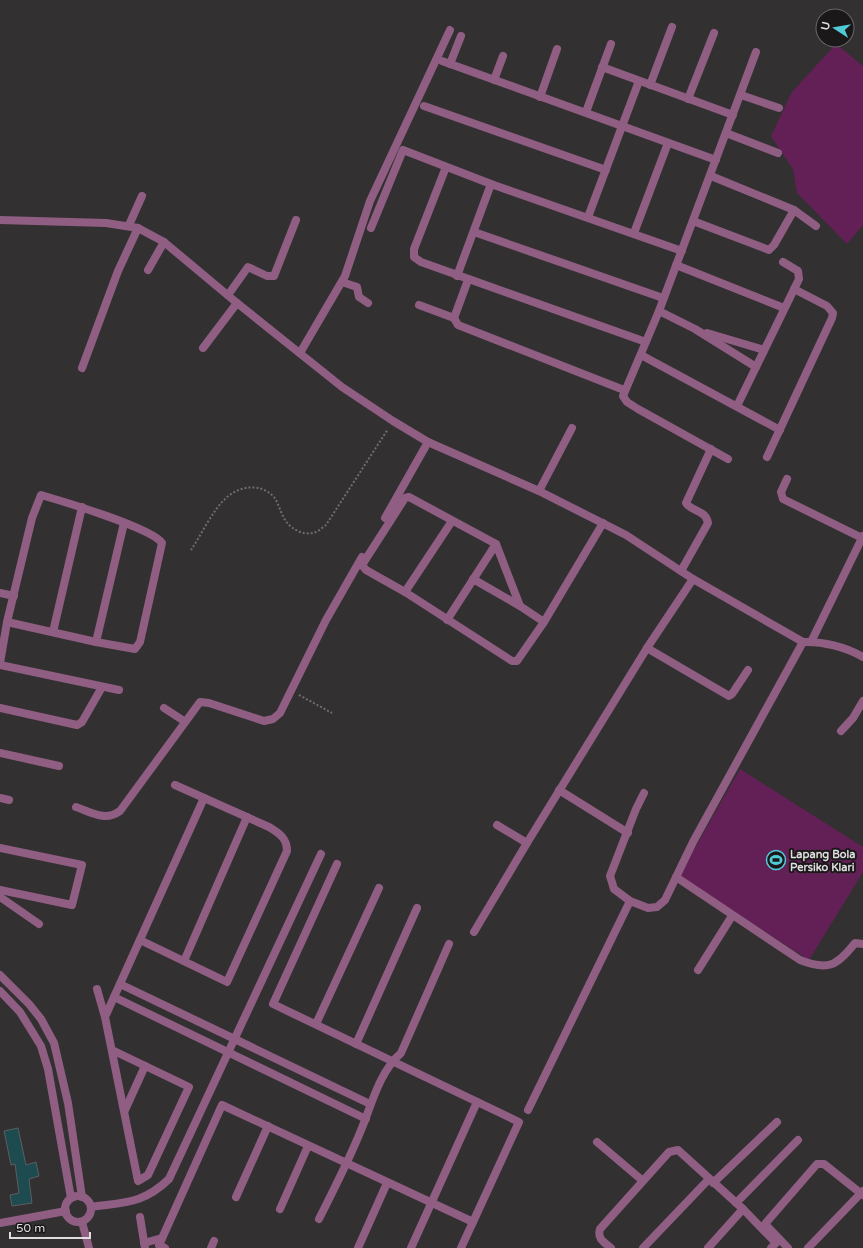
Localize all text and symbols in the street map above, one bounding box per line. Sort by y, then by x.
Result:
north arrow [815,8,855,48]
text: U [818,21,833,31]
place label: Lapang Bola Persiko Klari [790,848,855,874]
sports icon: Lapang Bola Persiko Klari [765,849,787,871]
scale bar [10,1214,90,1240]
text: 50 m [16,1221,45,1235]

